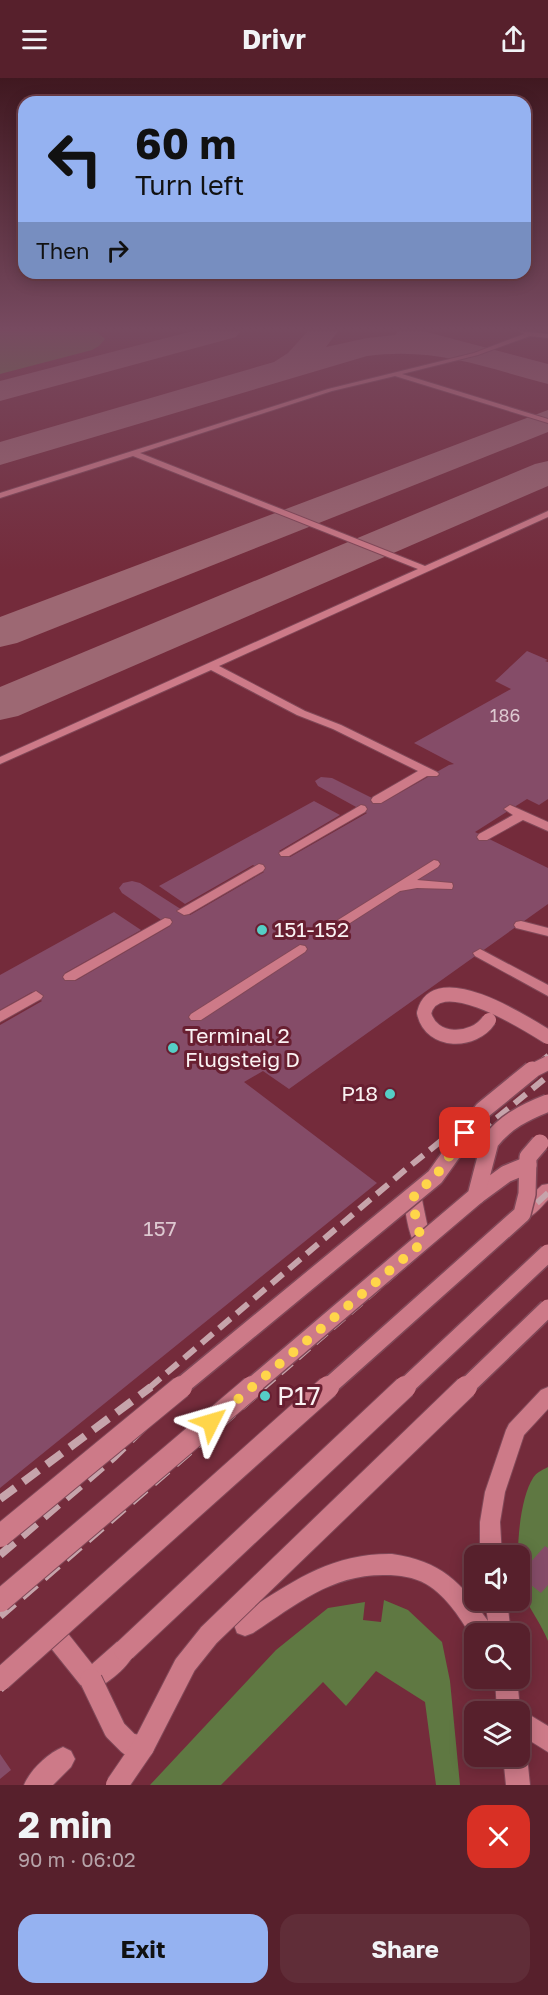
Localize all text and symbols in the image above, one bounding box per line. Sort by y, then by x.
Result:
icon: menu [18,23,51,56]
text: Drivr [242,23,306,55]
icon: share [497,23,530,56]
text: 60 m [135,118,236,168]
icon: left [36,120,114,198]
text: Turn left [135,169,244,201]
icon: right [101,234,134,267]
text: Then [36,237,89,264]
house number: 186 [490,704,520,726]
place label: 151-152 [274,916,349,942]
marker: 151-152 [255,923,269,937]
place label: Terminal 2 Flugsteig D [185,1022,300,1072]
marker: Terminal 2 Flugsteig D [166,1041,180,1055]
place label: P18 [341,1080,378,1106]
marker: P18 [383,1087,397,1101]
pin [439,1107,490,1158]
icon: arrive [448,1116,481,1149]
house number: 157 [143,1215,177,1241]
place label: P17 [277,1380,320,1411]
marker: P17 [258,1389,272,1403]
position arrow [179,1390,243,1454]
map controls [464,1545,530,1767]
button: sound [464,1545,530,1611]
button: search [464,1623,530,1689]
button: layers [464,1701,530,1767]
text: 2 min [18,1803,112,1846]
button: close [467,1805,530,1868]
text: 90 m · 06:02 [18,1847,136,1871]
button: Exit [18,1914,268,1983]
button: Share [280,1914,530,1983]

